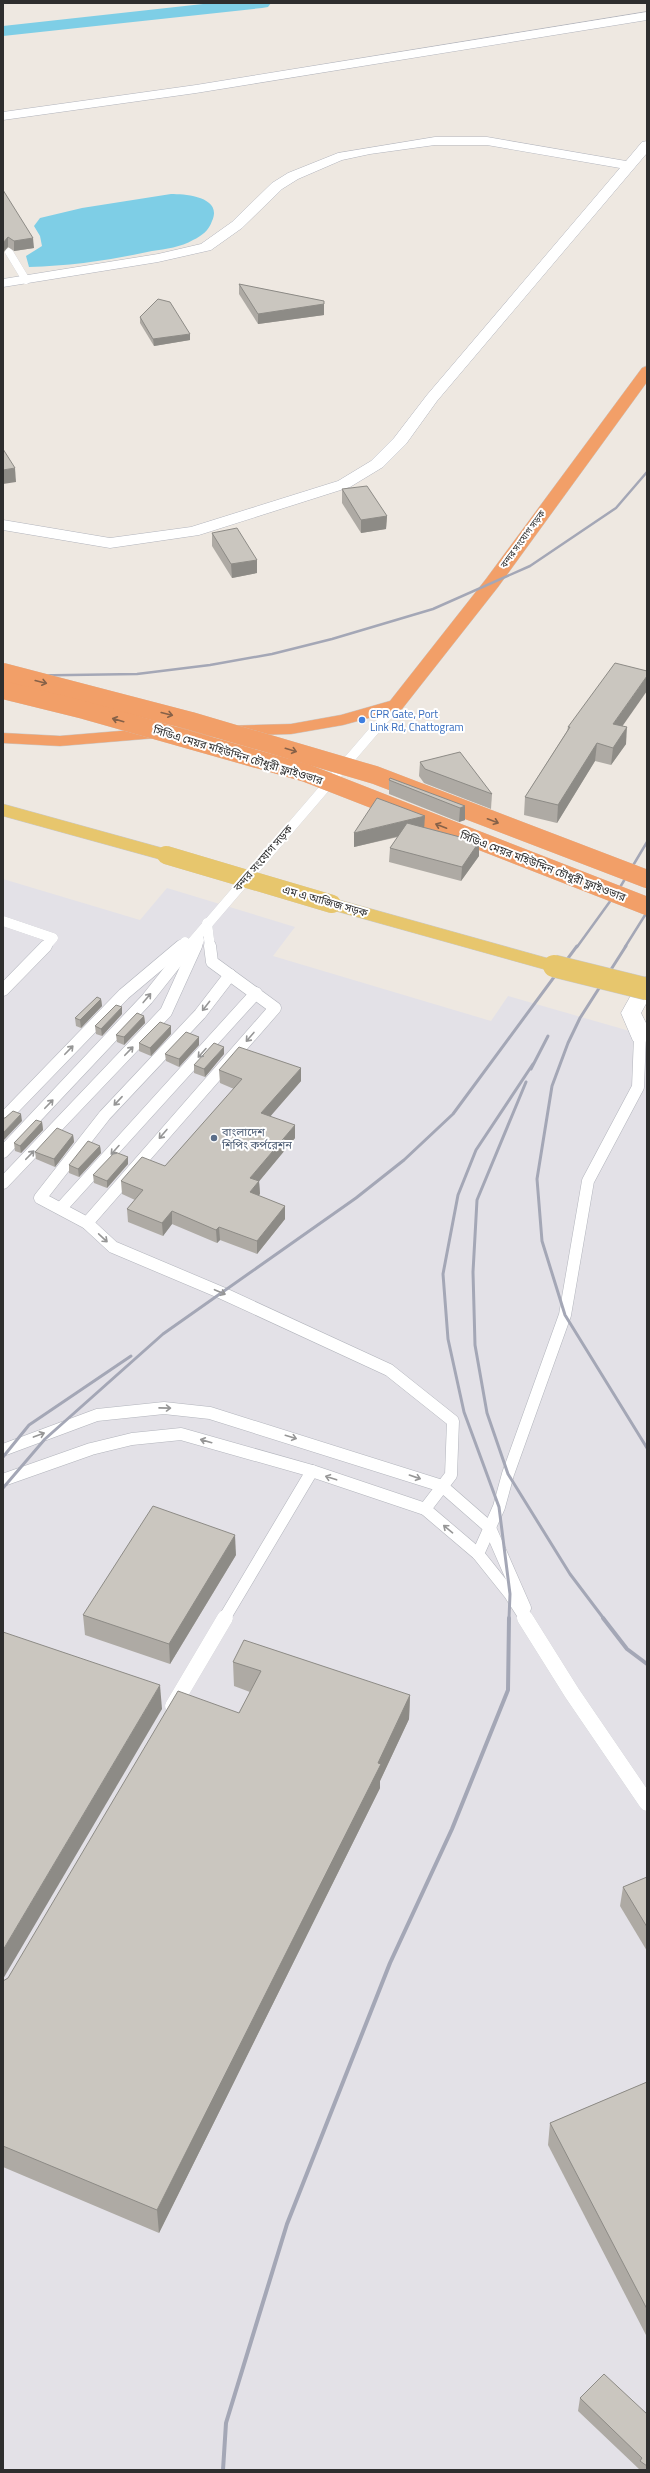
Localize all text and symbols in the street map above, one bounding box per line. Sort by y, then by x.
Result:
street label: বন্দর সংযোগ সড়ক [497,507,548,571]
one-way arrow [34,678,47,686]
place label: CPR Gate, Port Link Rd, Chattogram [370,706,464,735]
one-way arrow [160,711,173,718]
marker: CPR Gate, Port Link Rd, Chattogram [357,715,367,725]
one-way arrow [112,716,125,723]
street label: সিডিএ মেয়র মহিউদ্দিন চৌধুরী ফ্লাইওভার [150,721,325,789]
one-way arrow [285,747,298,754]
one-way arrow [487,817,499,825]
street label: বন্দর সংযোগ সড়ক [229,821,296,895]
one-way arrow [436,822,448,830]
street label: সিডিএ মেয়র মহিউদ্দিন চৌধুরী ফ্লাইওভার [457,827,629,905]
street label: এম এ আজিজ সড়ক [280,881,370,921]
one-way arrow [143,992,152,1003]
one-way arrow [202,1000,211,1011]
one-way arrow [245,1032,254,1042]
one-way arrow [64,1045,74,1055]
one-way arrow [124,1046,134,1056]
one-way arrow [197,1048,206,1059]
one-way arrow [113,1096,123,1106]
one-way arrow [45,1098,54,1109]
place label: বাংলাদেশ শিপিং কর্পরেশন [221,1124,292,1153]
one-way arrow [159,1129,168,1140]
marker: বাংলাদেশ শিপিং কর্পরেশন [209,1133,219,1143]
one-way arrow [110,1145,119,1155]
one-way arrow [25,1150,34,1160]
one-way arrow [98,1233,108,1242]
one-way arrow [213,1289,225,1296]
one-way arrow [158,1404,171,1412]
one-way arrow [33,1431,45,1439]
one-way arrow [285,1434,298,1441]
one-way arrow [200,1437,213,1444]
one-way arrow [325,1473,337,1481]
one-way arrow [408,1474,421,1481]
one-way arrow [443,1524,454,1533]

